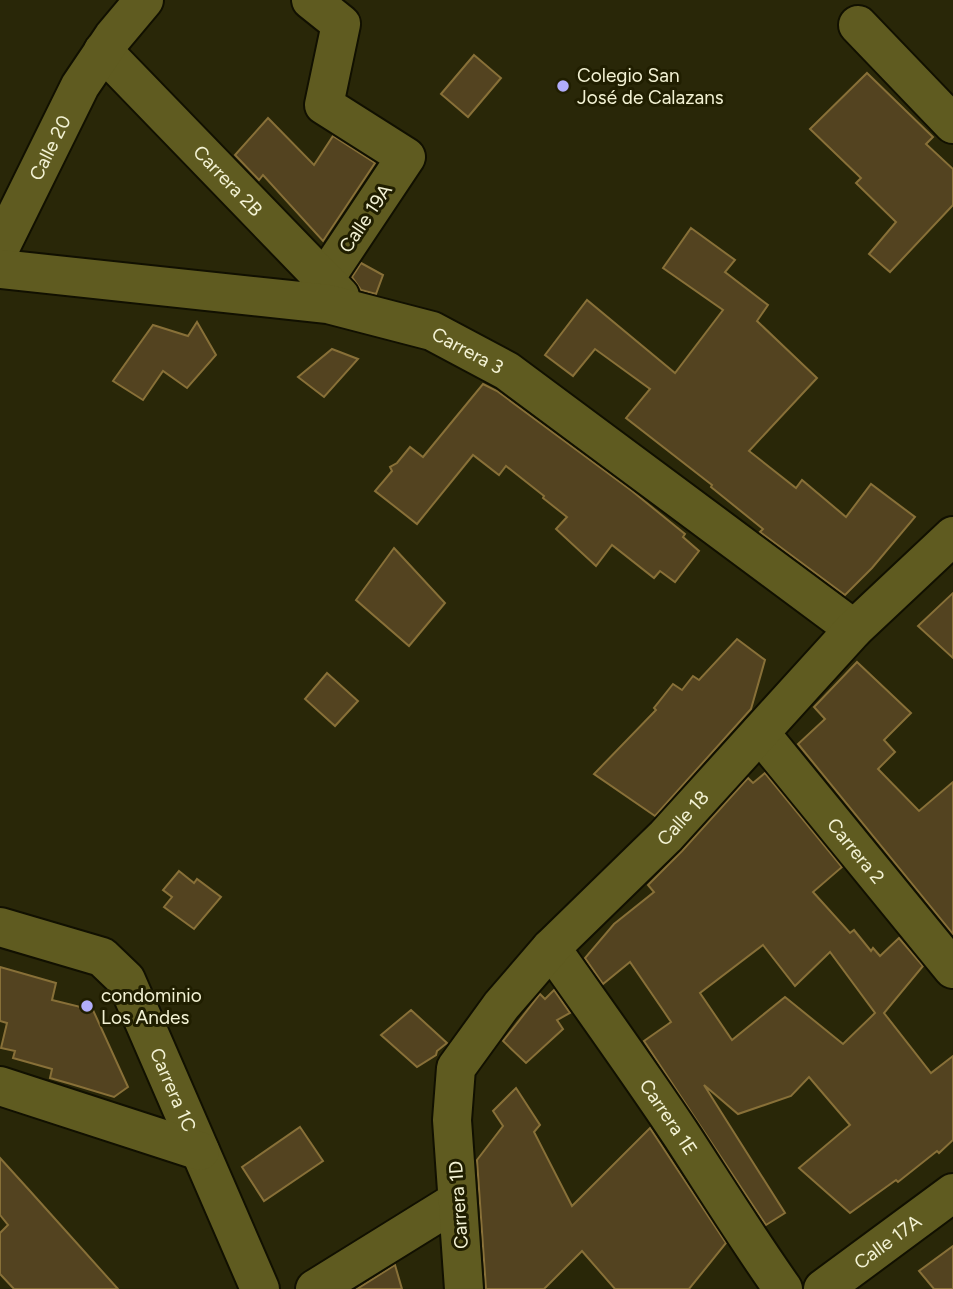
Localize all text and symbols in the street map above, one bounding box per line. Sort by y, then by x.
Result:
place label: Colegio San José de Calazans [577,64,724,109]
marker: Colegio San José de Calazans [555,78,571,94]
street label: Calle 20 [24,111,76,184]
street label: Carrera 2B [188,140,267,221]
street label: Calle 19A [334,179,397,257]
street label: Carrera 3 [428,322,507,379]
street label: Calle 18 [652,786,714,851]
street label: Carrera 2 [822,813,889,888]
place label: condominio Los Andes [101,984,202,1029]
marker: condominio Los Andes [79,998,95,1014]
street label: Carrera 1C [145,1044,201,1135]
street label: Carrera 1E [635,1075,702,1159]
street label: Carrera 1D [444,1160,473,1250]
street label: Calle 17A [850,1209,926,1274]

